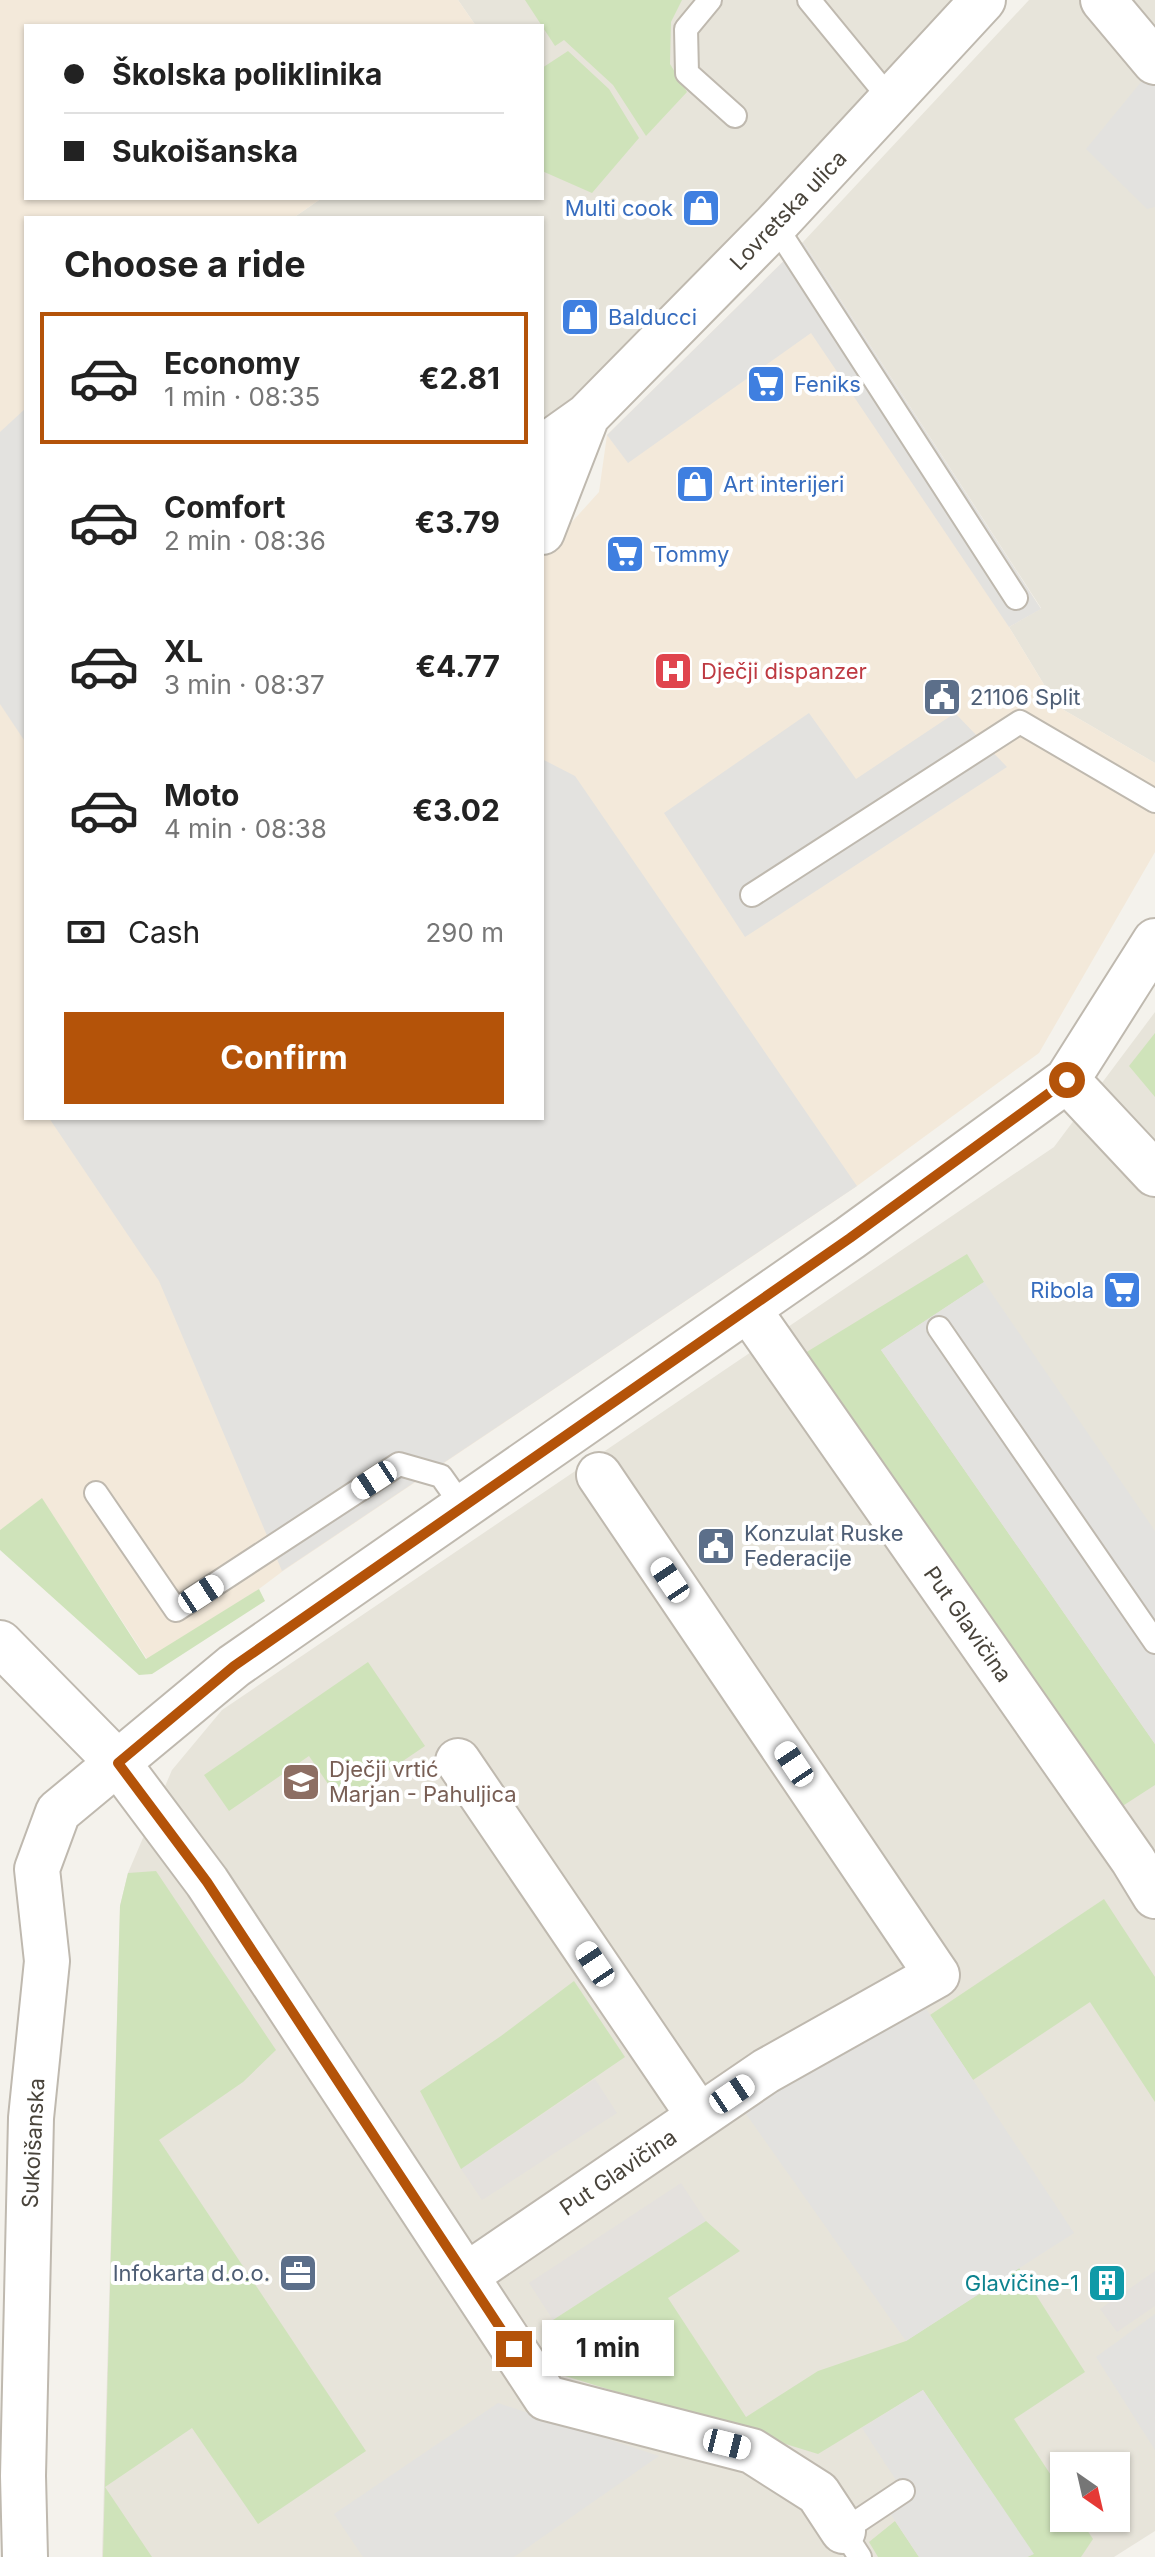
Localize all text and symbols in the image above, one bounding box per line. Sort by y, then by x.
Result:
text: Školska poliklinika [112,56,382,92]
text: Sukoišanska [112,133,298,169]
street label: Lovretska ulica [724,145,852,275]
shop icon: Multi cook [680,187,722,229]
place label: Multi cook [565,195,673,221]
text: Choose a ride [64,242,306,286]
shop icon: Balducci [559,296,601,338]
place label: Balducci [608,304,697,330]
icon: car [68,342,140,414]
text: Economy [164,345,300,381]
text: €2.81 [419,360,500,396]
supermarket icon: Feniks [745,363,787,405]
place label: Feniks [794,371,861,397]
text: 1 min · 08:35 [164,381,320,412]
shop icon: Art interijeri [674,463,716,505]
place label: Art interijeri [723,471,844,497]
icon: car [68,486,140,558]
text: Comfort [164,489,285,525]
text: €3.79 [415,504,500,540]
text: 2 min · 08:36 [164,525,326,556]
supermarket icon: Tommy [604,533,646,575]
place label: Tommy [653,541,729,567]
icon: car [68,630,140,702]
text: XL [164,633,203,669]
text: €4.77 [415,648,500,684]
hospital icon: Dječji dispanzer [652,650,694,692]
place label: Dječji dispanzer [701,658,867,684]
text: 3 min · 08:37 [164,669,325,700]
public building icon: 21106 Split [921,676,963,718]
place label: 21106 Split [970,684,1080,710]
icon: car [68,774,140,846]
text: Moto [164,777,239,813]
text: €3.02 [412,792,500,828]
text: 4 min · 08:38 [164,813,327,844]
icon: cash [64,910,108,954]
text: Cash [128,914,200,950]
text: 290 m [426,917,504,948]
button: Confirm [64,1012,504,1104]
route start [1049,1062,1085,1098]
supermarket icon: Ribola [1101,1269,1143,1311]
place label: Ribola [1030,1277,1094,1303]
car [347,1457,401,1503]
place label: Konzulat Ruske Federacije [744,1520,904,1571]
public building icon: Konzulat Ruske Federacije [695,1525,737,1567]
car [647,1553,693,1607]
street label: Put Glavičina [919,1561,1017,1687]
car [174,1571,228,1617]
car [771,1737,817,1791]
place label: Dječji vrtić Marjan - Pahuljica [329,1756,517,1807]
school or university icon: Dječji vrtić Marjan - Pahuljica [280,1761,322,1803]
car [572,1937,618,1991]
car [705,2071,759,2117]
street label: Sukoišanska [17,2077,49,2209]
street label: Put Glavičina [555,2123,681,2221]
office icon: Infokarta d.o.o. [277,2252,319,2294]
place label: Infokarta d.o.o. [113,2260,270,2286]
building icon: Glavičine-1 [1086,2262,1128,2304]
place label: Glavičine-1 [965,2270,1079,2296]
callout: 1 min [542,2321,674,2377]
route end [496,2331,532,2367]
text: 1 min [576,2332,640,2363]
car [701,2427,753,2461]
north arrow [1050,2452,1130,2532]
map controls [1050,2452,1130,2532]

